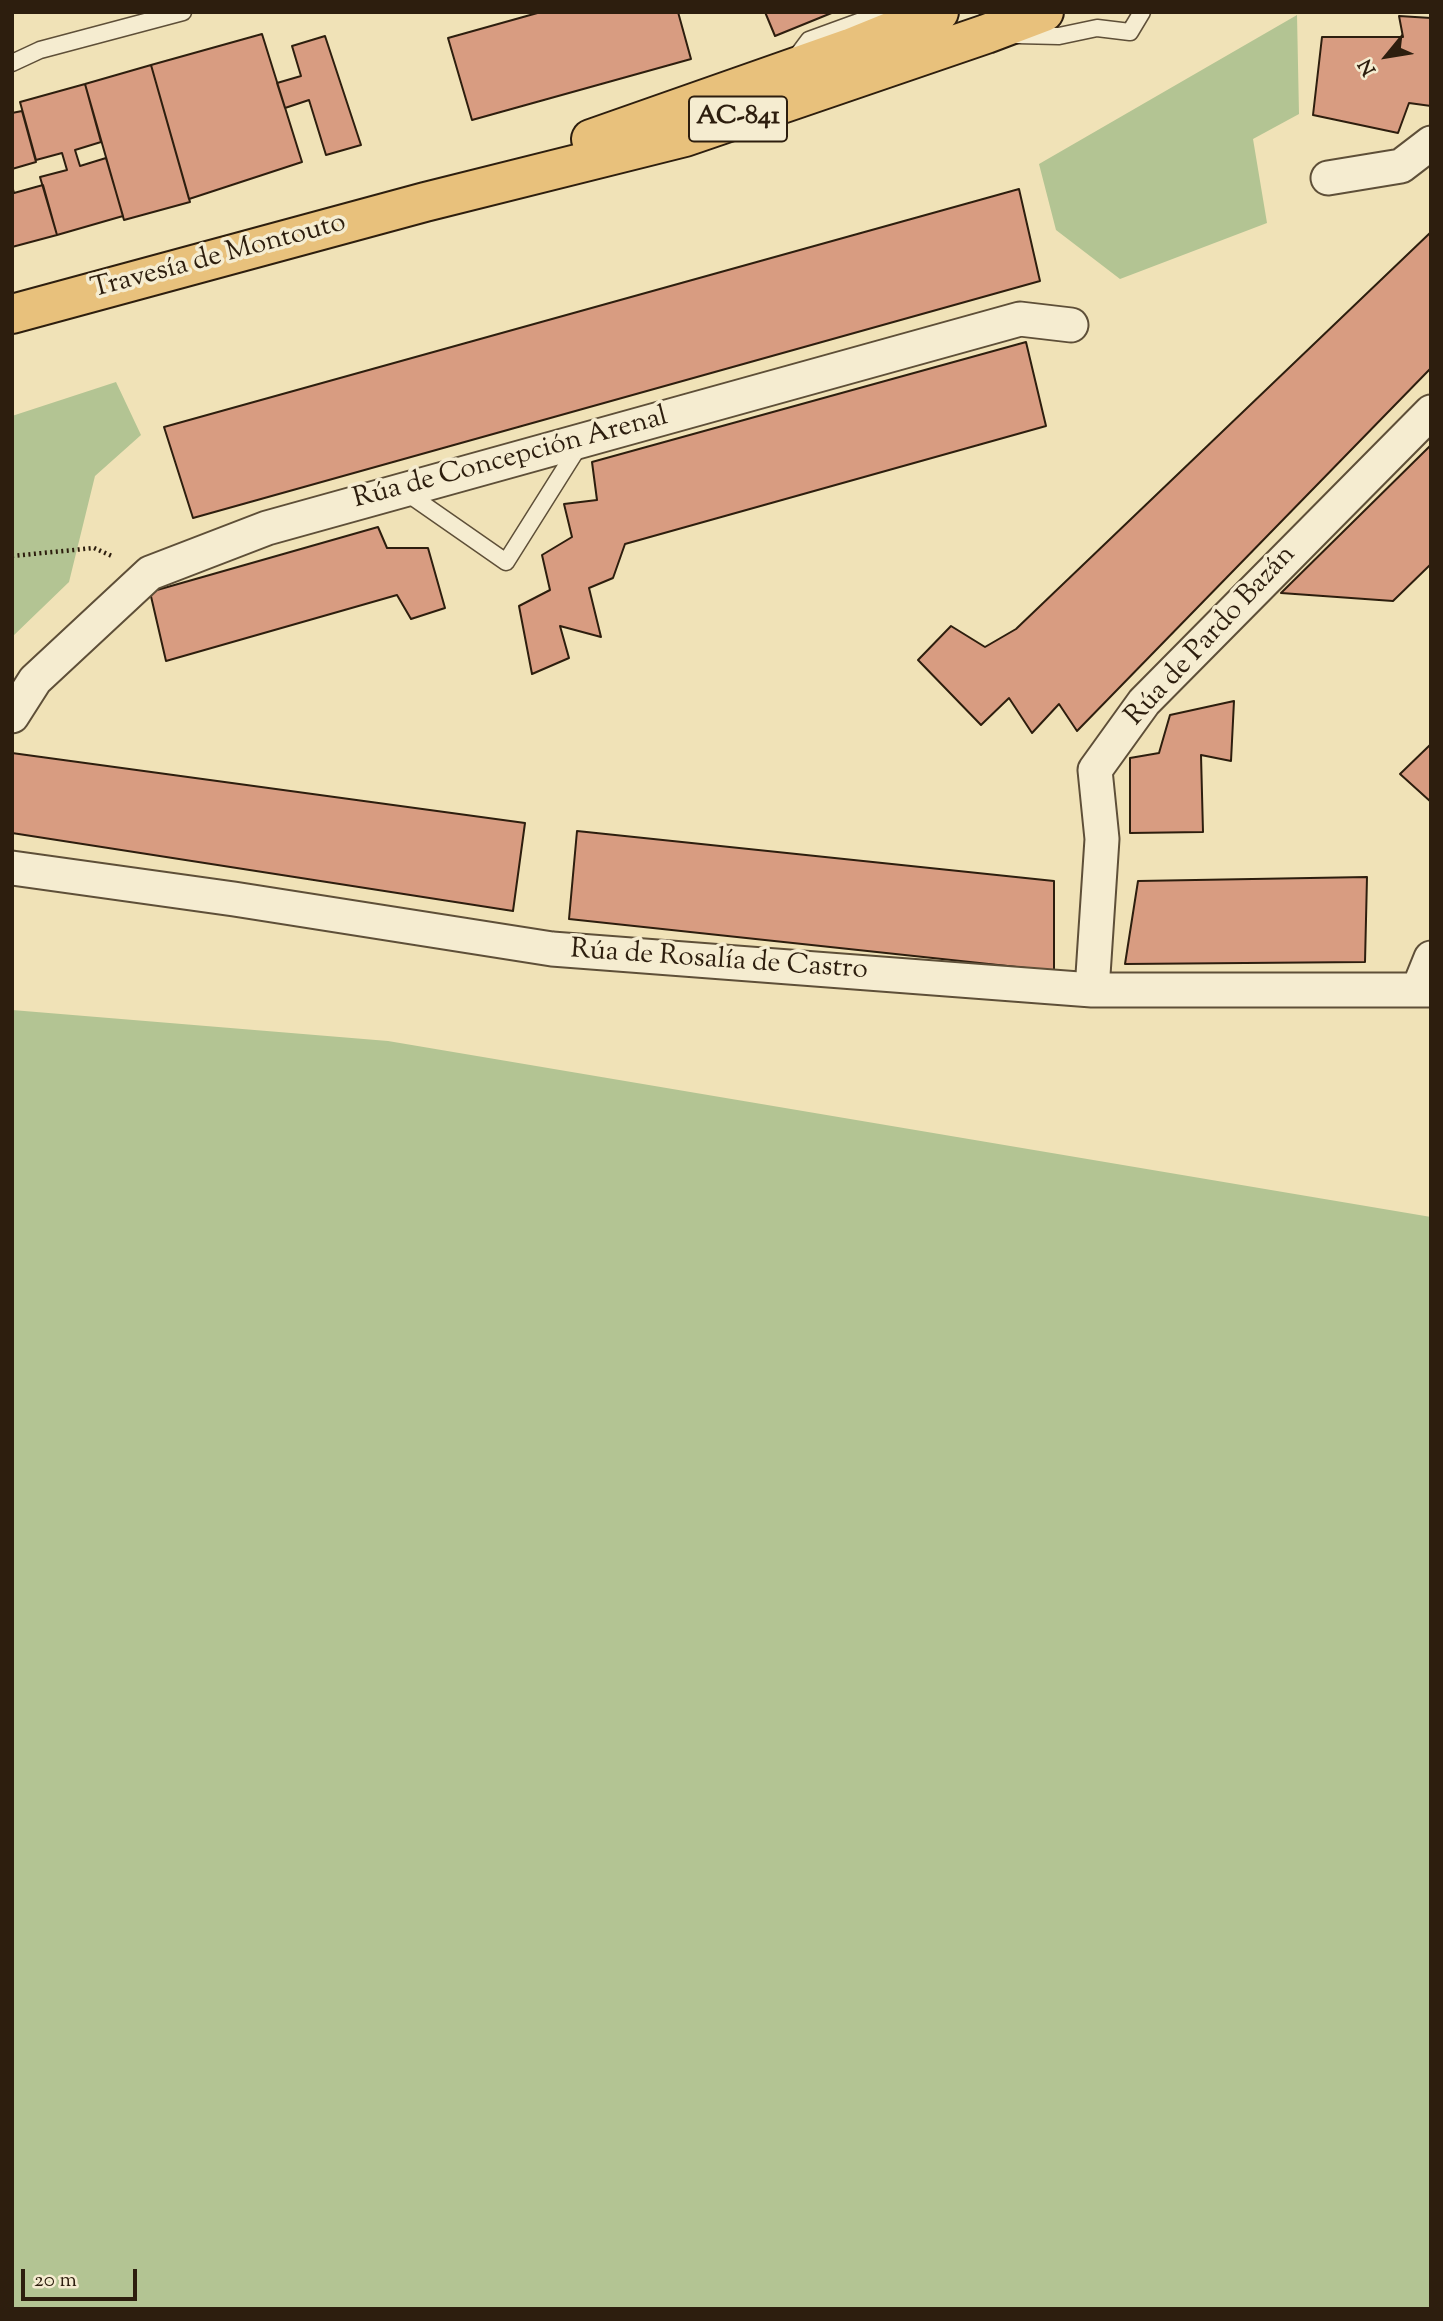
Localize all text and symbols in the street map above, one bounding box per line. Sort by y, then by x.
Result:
north arrow [1352,21,1422,91]
text: N [1353,53,1384,80]
road number: AC-841 [689,96,787,142]
street label: Travesía de Montouto [88,208,350,308]
street label: Rúa de Concepción Arenal [350,402,672,518]
street label: Rúa de Pardo Bazán [1120,540,1304,734]
street label: Rúa de Rosalía de Castro [569,935,869,989]
scale bar [24,2254,140,2298]
text: 20 m [34,2266,77,2296]

